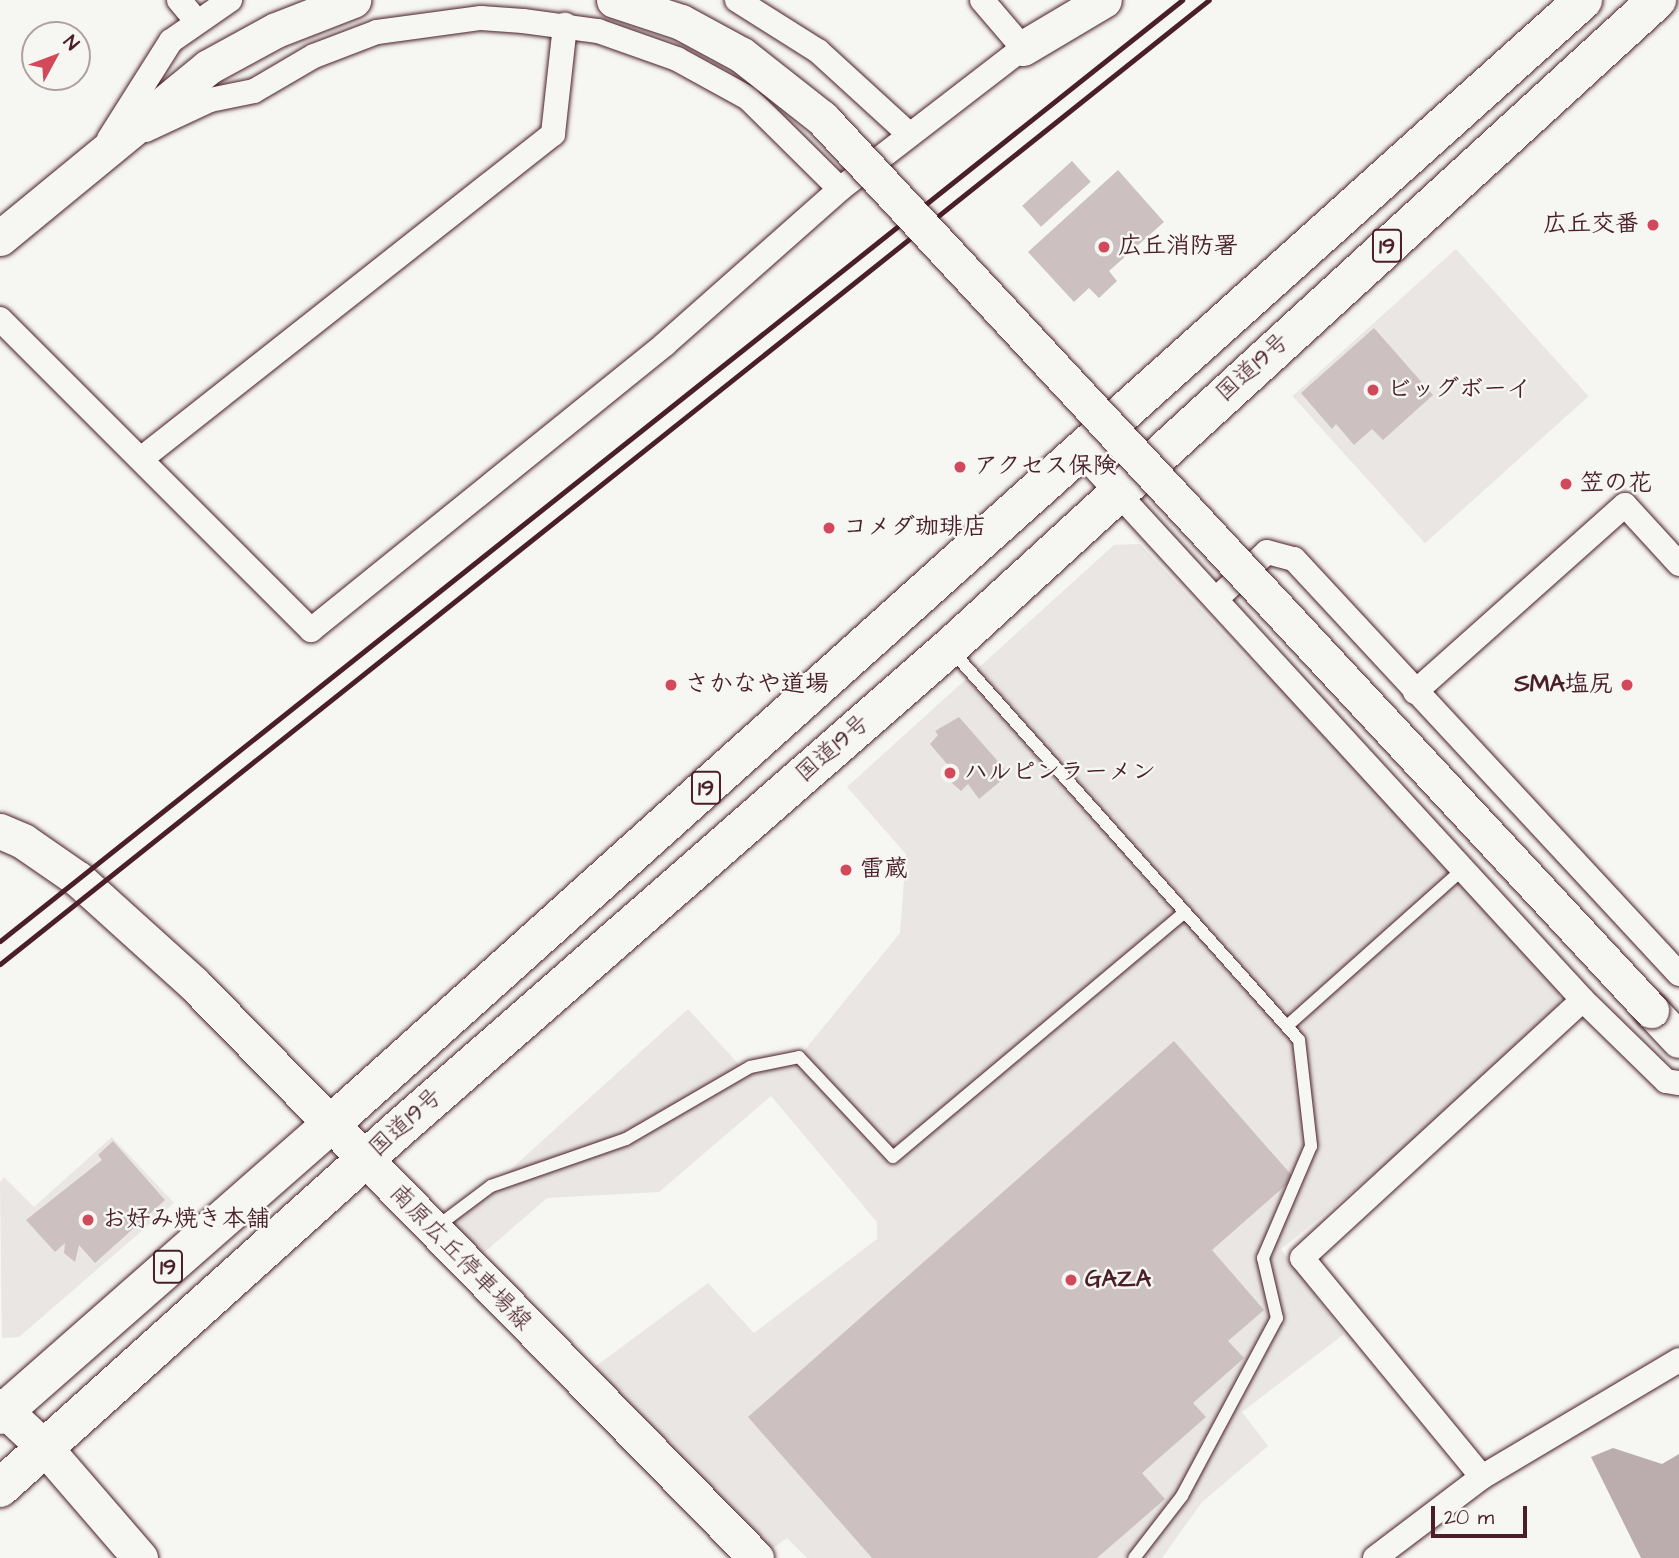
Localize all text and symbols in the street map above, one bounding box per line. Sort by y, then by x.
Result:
north arrow [21,21,91,91]
text: N [57,30,85,57]
place label: 広丘交番 [1543,211,1639,239]
marker: 広丘交番 [1645,217,1661,233]
road number: 19 [1371,227,1403,266]
place label: 広丘消防署 [1118,233,1238,261]
marker: 広丘消防署 [1096,239,1112,255]
street label: 国道19号 [1210,328,1296,408]
place label: ビッグボーイ [1387,376,1531,404]
marker: ビッグボーイ [1365,382,1381,398]
place label: アクセス保険 [974,453,1118,481]
marker: アクセス保険 [952,459,968,475]
place label: 笠の花 [1580,470,1652,498]
marker: 笠の花 [1558,476,1574,492]
place label: コメダ珈琲店 [843,514,987,542]
marker: コメダ珈琲店 [821,520,837,536]
place label: さかなや道場 [685,671,829,699]
place label: SMA塩尻 [1514,671,1613,699]
marker: さかなや道場 [663,677,679,693]
marker: SMA塩尻 [1619,677,1635,693]
street label: 国道19号 [790,709,876,789]
place label: ハルピンラーメン [964,759,1156,787]
marker: ハルピンラーメン [942,765,958,781]
road number: 19 [690,768,722,808]
place label: 雷蔵 [860,856,908,884]
marker: 雷蔵 [838,862,854,878]
street label: 国道19号 [363,1083,449,1163]
street label: 南原広丘停車場線 [383,1179,537,1337]
place label: お好み焼き本舗 [102,1206,270,1234]
marker: お好み焼き本舗 [80,1212,96,1228]
road number: 19 [152,1248,184,1286]
place label: GAZA [1085,1266,1151,1294]
marker: GAZA [1063,1272,1079,1288]
scale bar [1434,1492,1530,1536]
text: 20 m [1444,1503,1494,1532]

